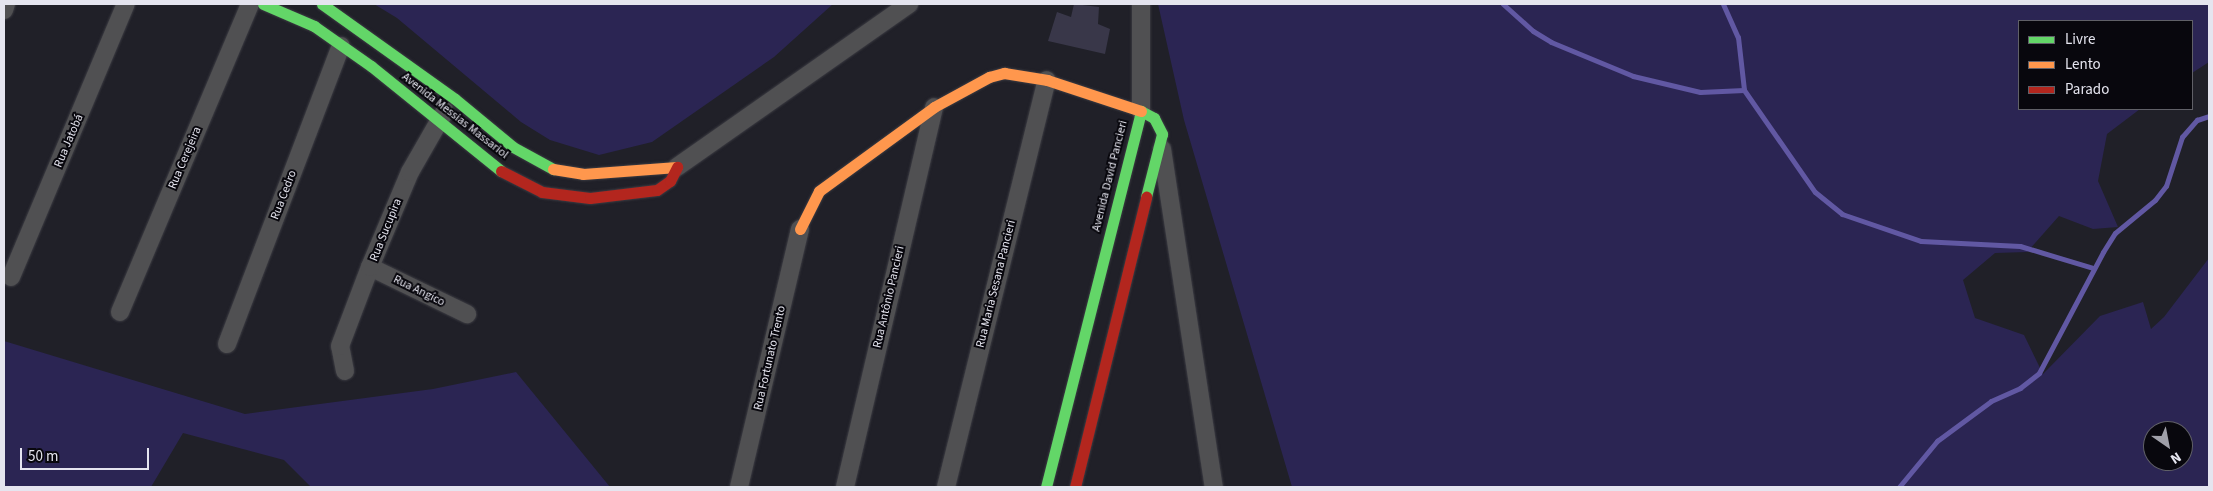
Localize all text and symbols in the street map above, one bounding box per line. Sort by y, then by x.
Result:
legend [2018,20,2193,110]
text: Livre [2065,29,2095,50]
text: Lento [2065,54,2101,75]
street label: Avenida Messias Massariol [399,70,511,162]
text: Parado [2065,79,2109,100]
street label: Rua Jatobá [51,112,87,170]
street label: Avenida David Pancieri [1089,119,1131,233]
street label: Rua Cerejeira [165,125,205,191]
street label: Rua Cedro [268,168,300,222]
street label: Rua Sucupira [367,197,405,263]
street label: Rua Maria Sesana Pancieri [973,219,1019,349]
street label: Rua Antônio Pancieri [870,245,908,349]
street label: Rua Angíco [391,272,447,310]
street label: Rua Fortunato Trento [751,304,789,412]
north arrow [2143,421,2193,471]
scale bar [22,438,151,470]
text: 50 m [28,446,58,467]
text: N [2166,447,2185,469]

